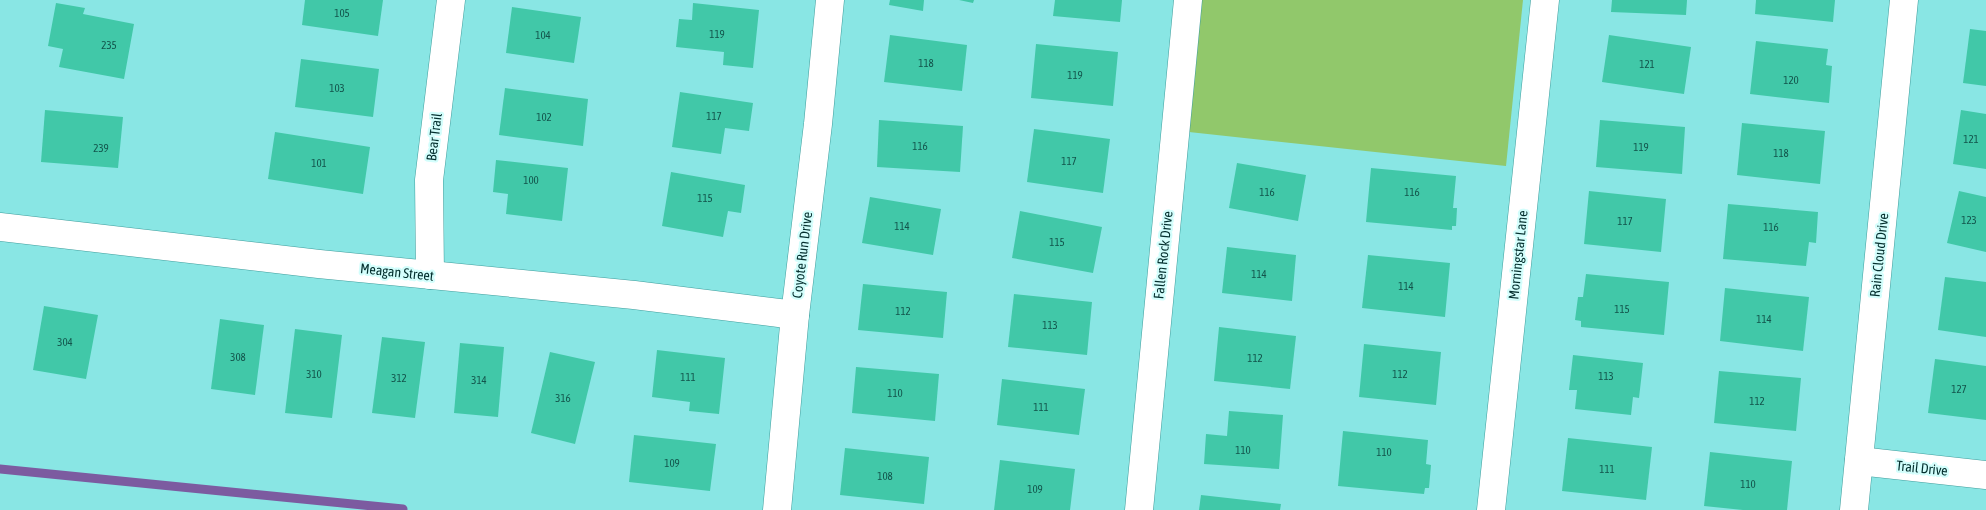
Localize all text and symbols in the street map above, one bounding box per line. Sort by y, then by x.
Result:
house number: 105 [334,7,350,19]
house number: 119 [709,28,725,40]
house number: 104 [535,29,551,41]
house number: 235 [101,39,117,51]
house number: 118 [918,57,934,69]
house number: 121 [1639,58,1655,70]
house number: 119 [1067,69,1083,81]
house number: 120 [1783,74,1799,86]
house number: 103 [329,82,345,94]
house number: 117 [706,110,722,122]
house number: 102 [536,111,552,123]
street label: Bear Trail [423,112,445,162]
house number: 121 [1963,133,1979,145]
house number: 116 [912,140,928,152]
house number: 119 [1633,141,1649,153]
house number: 239 [93,142,109,154]
house number: 118 [1773,147,1789,159]
house number: 117 [1061,155,1077,167]
house number: 101 [311,157,327,169]
house number: 100 [523,174,539,186]
house number: 116 [1259,186,1275,198]
house number: 116 [1404,186,1420,198]
house number: 115 [697,192,713,204]
street label: Fallen Rock Drive [1150,210,1176,300]
street label: Morningstar Lane [1505,210,1531,300]
street label: Coyote Run Drive [789,211,815,299]
street label: Rain Cloud Drive [1867,212,1891,298]
house number: 123 [1961,214,1977,226]
house number: 117 [1617,215,1633,227]
house number: 114 [894,220,910,232]
house number: 116 [1763,221,1779,233]
house number: 115 [1049,236,1065,248]
street label: Meagan Street [359,260,435,284]
house number: 114 [1251,268,1267,280]
house number: 114 [1398,280,1414,292]
house number: 115 [1614,303,1630,315]
house number: 112 [895,305,911,317]
house number: 114 [1756,313,1772,325]
house number: 113 [1042,319,1058,331]
house number: 304 [57,336,73,348]
house number: 308 [230,351,246,363]
house number: 112 [1247,352,1263,364]
house number: 310 [306,368,322,380]
house number: 112 [1392,368,1408,380]
house number: 113 [1598,370,1614,382]
house number: 111 [680,371,696,383]
house number: 312 [391,372,407,384]
house number: 314 [471,374,487,386]
house number: 127 [1951,383,1967,395]
house number: 110 [887,387,903,399]
house number: 316 [555,392,571,404]
house number: 112 [1749,395,1765,407]
house number: 111 [1033,401,1049,413]
house number: 110 [1235,444,1251,456]
house number: 110 [1376,446,1392,458]
house number: 109 [664,457,680,469]
street label: Trail Drive [1895,457,1949,479]
house number: 111 [1599,463,1615,475]
house number: 108 [877,470,893,482]
house number: 110 [1740,478,1756,490]
house number: 109 [1027,483,1043,495]

